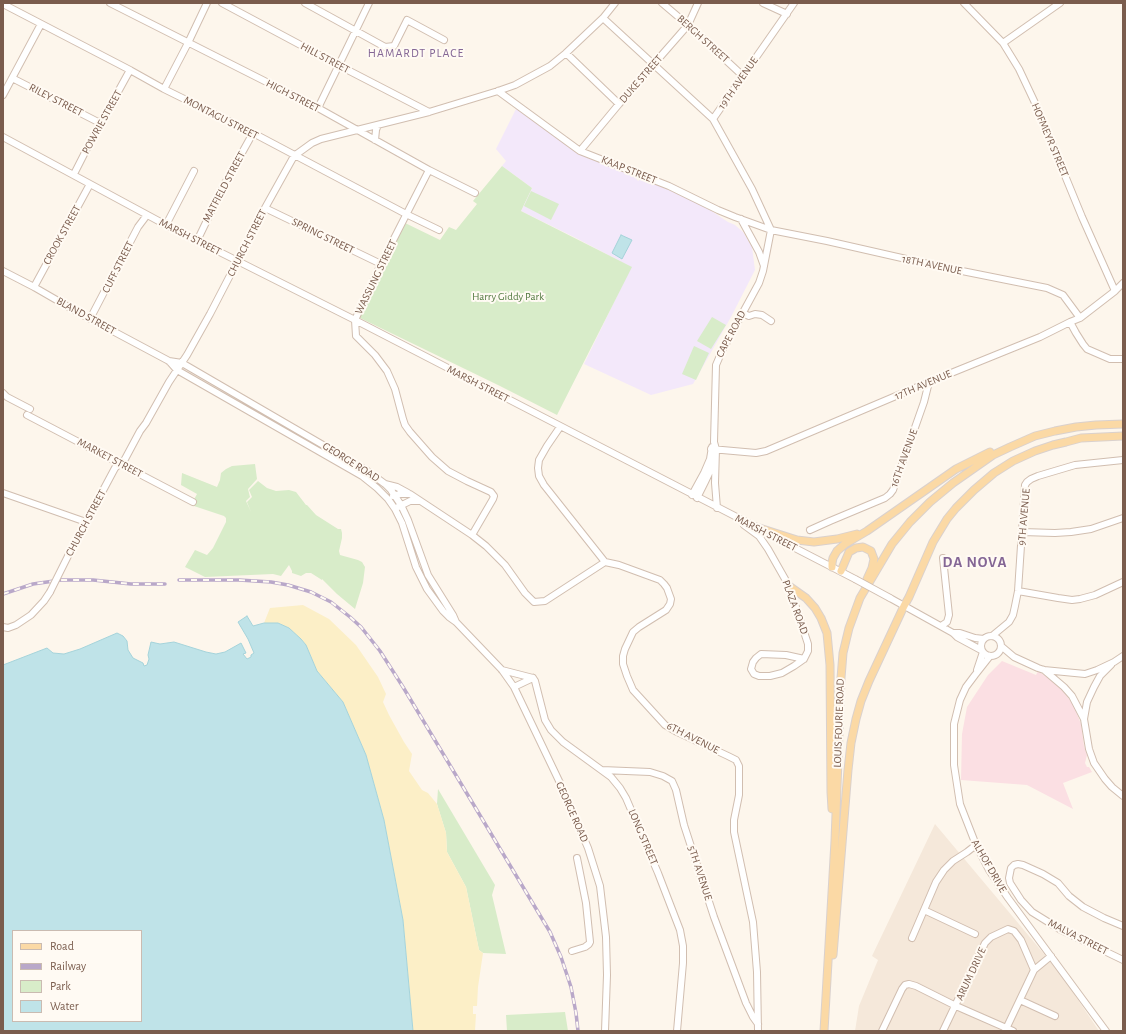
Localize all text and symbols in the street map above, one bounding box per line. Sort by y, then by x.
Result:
street label: BERGH STREET [674,12,732,66]
street label: HILL STREET [298,40,352,76]
district label: HAMARDT PLACE [368,46,464,60]
street label: DUKE STREET [616,52,666,106]
street label: 19TH AVENUE [715,54,761,112]
street label: HIGH STREET [264,77,322,115]
street label: RILEY STREET [27,81,85,119]
street label: POWRIE STREET [79,88,125,156]
street label: MONTAGU STREET [182,94,260,142]
street label: HOFMEYR STREET [1028,101,1072,179]
street label: MATFIELD STREET [200,149,248,225]
street label: KAAP STREET [599,153,659,187]
street label: CROOK STREET [40,203,84,267]
street label: CHURCH STREET [224,207,270,279]
street label: SPRING STREET [289,215,357,257]
street label: MARSH STREET [157,216,223,258]
street label: WASSUNG STREET [352,238,400,316]
street label: CUFF STREET [99,239,137,295]
street label: 18TH AVENUE [901,252,963,278]
park label: Harry Giddy Park [472,290,544,304]
street label: BLAND STREET [54,294,118,338]
street label: CAPE ROAD [713,308,749,360]
street label: MARSH STREET [445,363,511,405]
street label: 17TH AVENUE [893,367,953,403]
street label: 16TH AVENUE [887,427,921,489]
street label: MARKET STREET [75,435,145,481]
street label: GEORGE ROAD [320,439,382,485]
street label: CHURCH STREET [63,487,109,559]
street label: 9TH AVENUE [1015,488,1033,546]
street label: MARSH STREET [733,512,799,554]
district label: DA NOVA [943,553,1007,571]
street label: PLAZA ROAD [779,578,811,636]
street label: LOUIS FOURIE ROAD [831,678,847,768]
street label: 6TH AVENUE [665,719,721,757]
street label: GEORGE ROAD [553,780,591,844]
street label: LONG STREET [625,807,661,867]
street label: ALHOF DRIVE [968,837,1010,895]
street label: 5TH AVENUE [685,844,715,902]
street label: MALVA STREET [1046,916,1110,958]
legend [12,930,142,1022]
text: Road [50,940,74,952]
street label: ARUM DRIVE [953,945,989,1003]
text: Railway [50,960,86,972]
text: Park [50,980,71,992]
text: Water [50,1000,79,1012]

